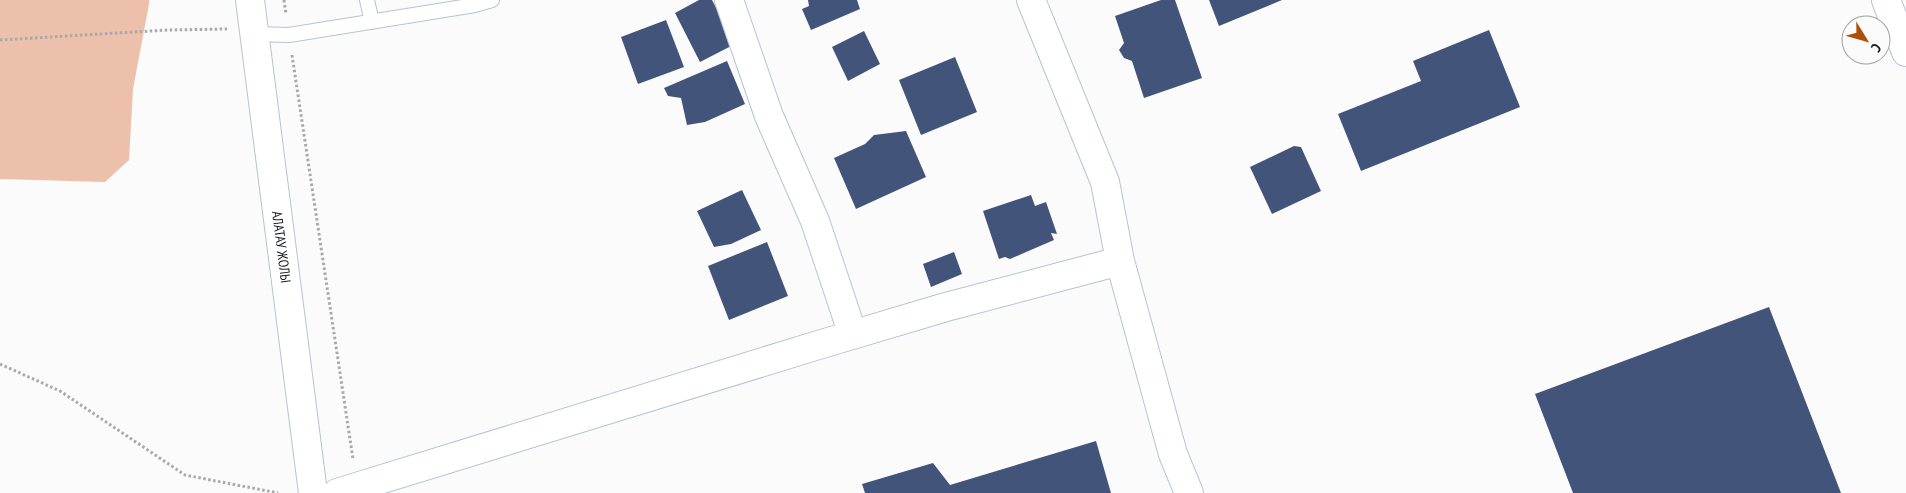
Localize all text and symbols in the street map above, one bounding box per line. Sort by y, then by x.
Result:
north arrow [1841,15,1891,65]
text: С [1867,40,1885,56]
street label: АЛАТАУ ЖОЛЫ [268,210,295,284]

